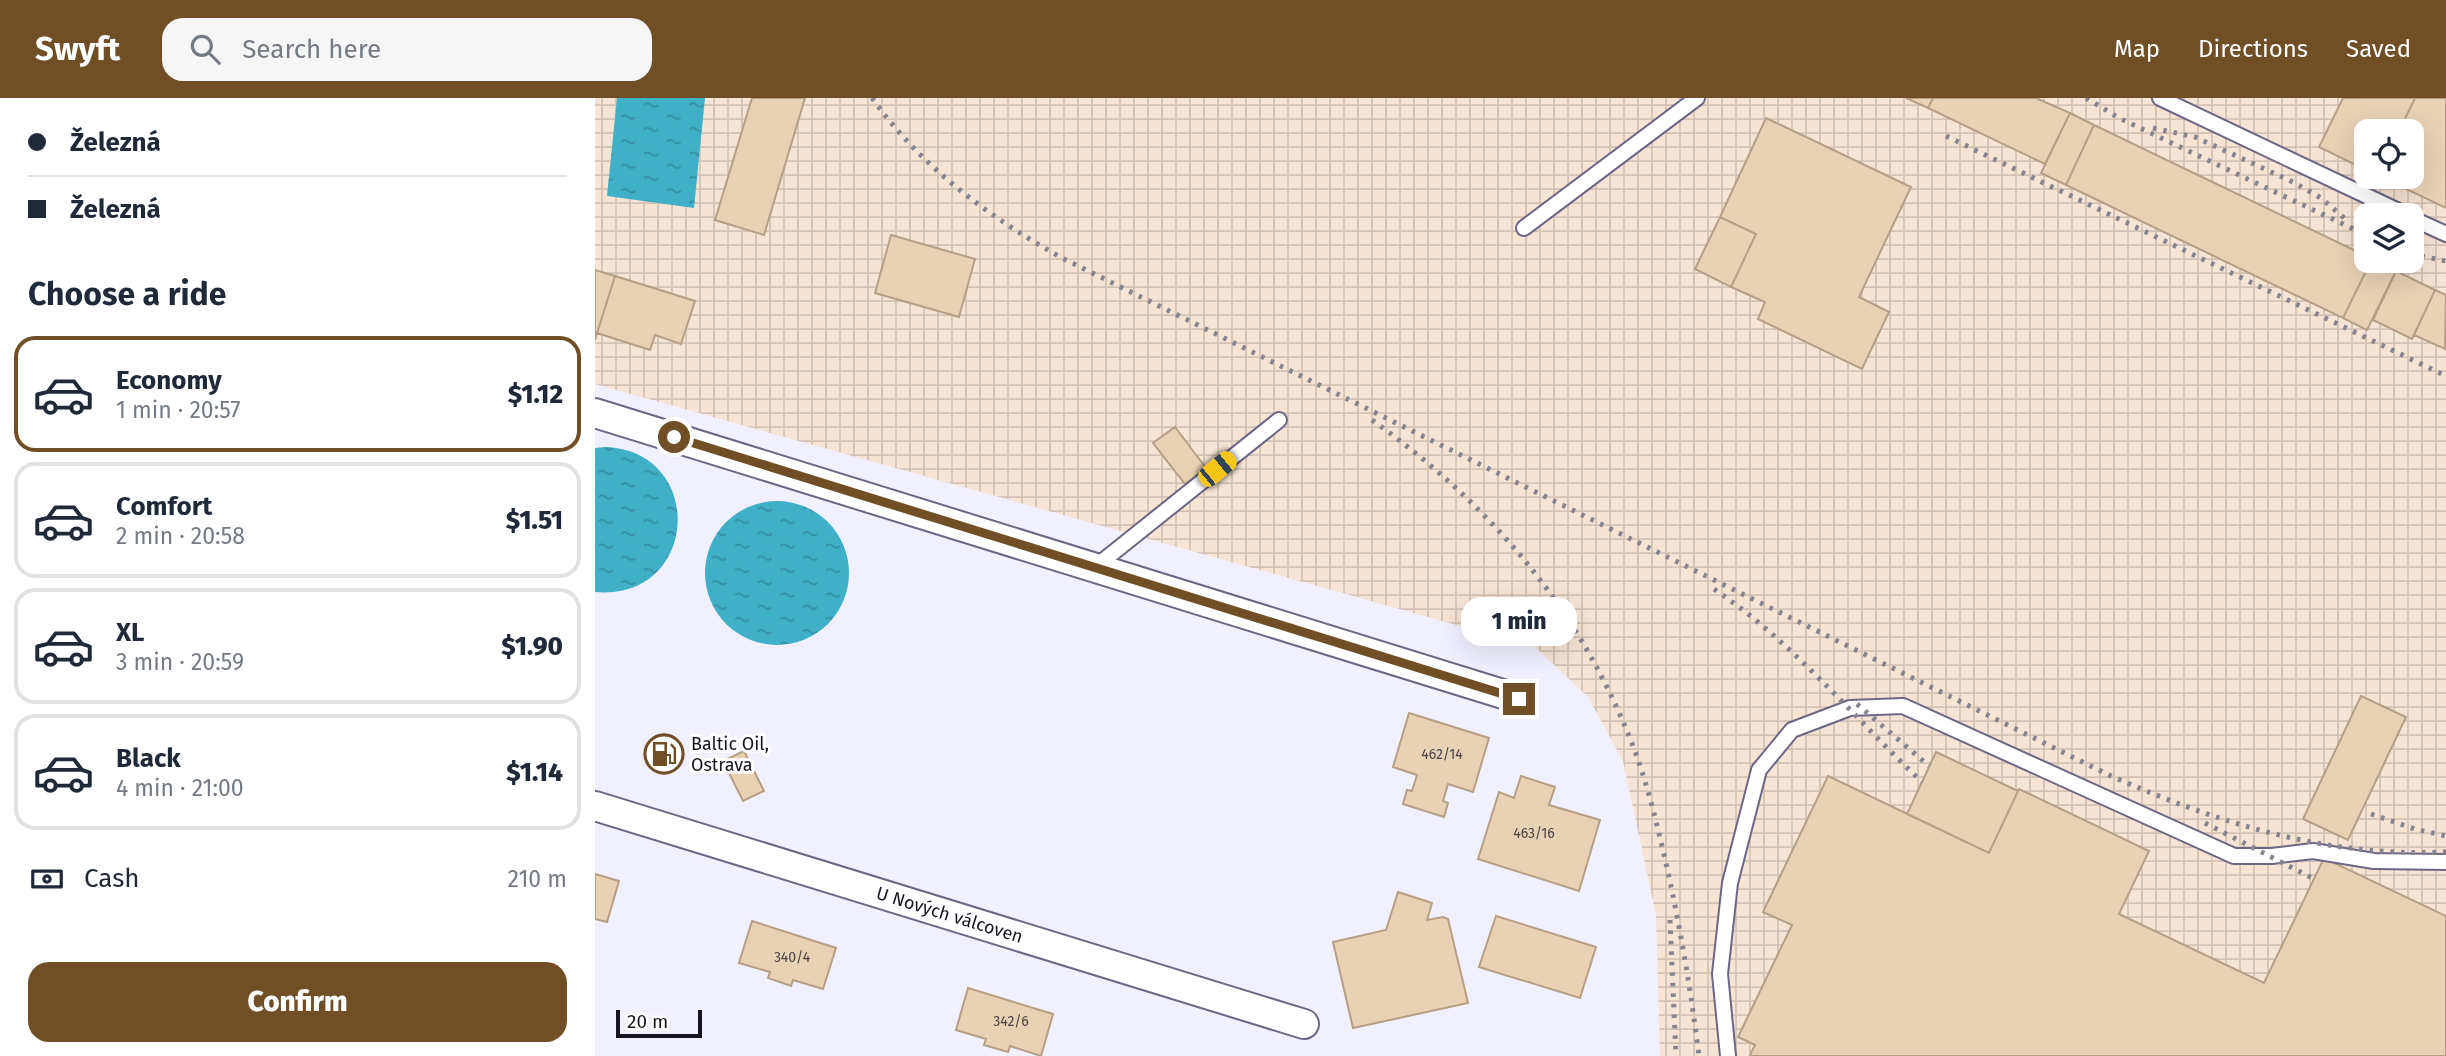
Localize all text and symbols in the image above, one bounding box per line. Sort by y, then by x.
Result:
search box [162,18,652,81]
text: Swyft [35,29,120,69]
icon: search [186,30,224,68]
text: Search here [242,34,381,65]
text: Map [2114,35,2160,63]
text: Directions [2198,35,2308,63]
text: Saved [2346,35,2411,63]
map controls [2354,119,2424,273]
button: locate [2354,119,2424,189]
text: Železná [70,127,161,158]
text: Železná [70,194,161,225]
button: layers [2354,203,2424,273]
text: Choose a ride [28,275,226,313]
icon: car [32,363,95,426]
text: Economy [116,365,222,396]
text: $1.12 [508,379,563,410]
text: 1 min · 20:57 [116,396,240,424]
route start [658,421,690,453]
car [1195,448,1240,490]
icon: car [32,489,95,552]
text: Comfort [116,491,212,522]
text: $1.51 [506,505,563,536]
text: 2 min · 20:58 [116,522,245,550]
callout: 1 min [1461,598,1577,646]
text: 1 min [1491,607,1547,635]
icon: car [32,615,95,678]
text: XL [116,617,144,648]
text: $1.90 [501,631,563,662]
text: 3 min · 20:59 [116,648,244,676]
route end [1503,683,1535,715]
fuel station icon: Baltic Oil, Ostrava [643,733,685,775]
place label: Baltic Oil, Ostrava [691,733,769,776]
icon: car [32,741,95,804]
text: Black [116,743,181,774]
house number: 462/14 [1421,746,1463,763]
text: $1.14 [506,757,563,788]
text: 4 min · 21:00 [116,774,244,802]
house number: 463/16 [1513,825,1555,842]
icon: cash [28,860,66,898]
text: Cash [84,863,140,894]
text: 210 m [508,865,567,893]
street label: U Nových válcoven [874,882,1026,948]
house number: 340/4 [774,949,811,966]
button: Confirm [28,962,567,1042]
scale bar [616,1007,702,1039]
text: 20 m [627,1010,668,1033]
house number: 342/6 [993,1013,1029,1030]

